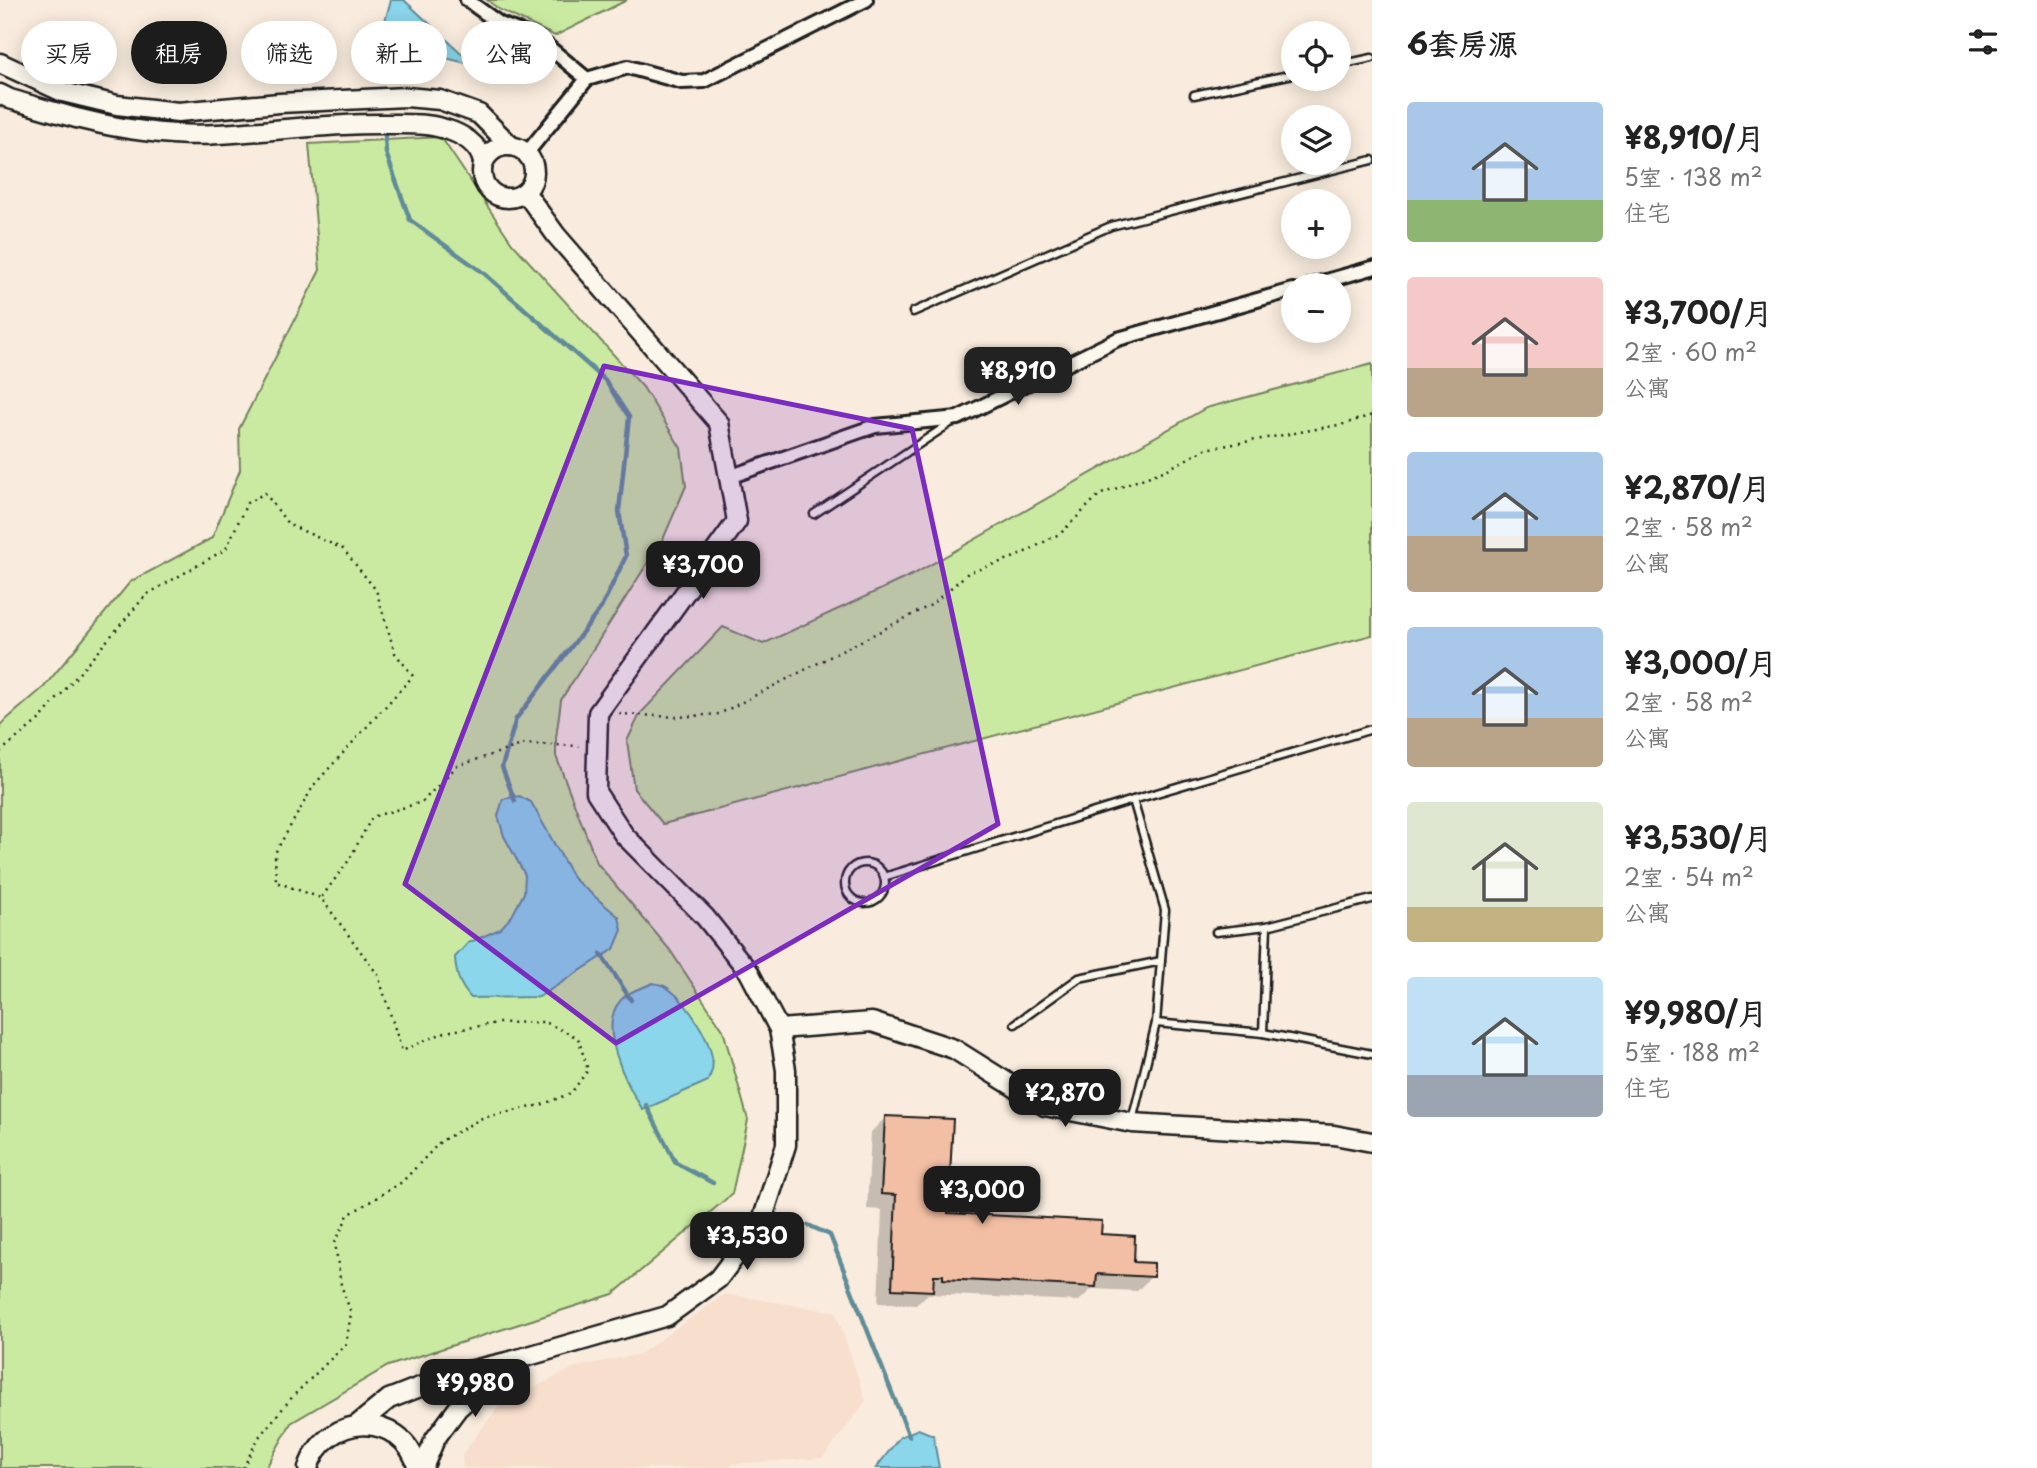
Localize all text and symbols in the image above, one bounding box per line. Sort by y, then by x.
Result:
text: 6套房源 [1407,20,1518,65]
chip: 买房 [21,21,117,84]
chip: 租房 [131,21,227,84]
chip: 筛选 [241,21,337,84]
chip: 新上 [351,21,447,84]
chip: 公寓 [461,21,557,84]
map controls [1281,21,1351,343]
button: locate [1281,21,1351,91]
icon: filters [1964,23,2002,61]
button: layers [1281,105,1351,175]
text: ¥8,910/月 [1624,114,1765,159]
icon: home [1463,130,1547,214]
text: 5室 · 138 m² [1624,159,1763,194]
button: + [1281,189,1351,259]
text: 住宅 [1624,194,1670,229]
button: − [1281,273,1351,343]
text: ¥3,700/月 [1624,289,1773,334]
icon: home [1463,305,1547,389]
text: 2室 · 60 m² [1624,334,1757,369]
pin: ¥8,910 [961,348,1075,407]
text: ¥8,910 [980,352,1056,387]
text: 公寓 [1624,369,1670,404]
text: ¥2,870/月 [1624,464,1771,509]
icon: home [1463,480,1547,564]
text: 2室 · 58 m² [1624,509,1753,544]
pin: ¥3,700 [646,542,760,601]
text: 公寓 [1624,544,1670,579]
text: ¥3,700 [662,546,744,581]
text: ¥3,000/月 [1624,639,1777,684]
icon: home [1463,655,1547,739]
text: 2室 · 58 m² [1624,684,1753,719]
text: 公寓 [1624,719,1670,754]
text: ¥3,530/月 [1624,814,1773,859]
icon: home [1463,830,1547,914]
text: 2室 · 54 m² [1624,859,1754,894]
text: 公寓 [1624,894,1670,929]
text: ¥9,980/月 [1624,989,1768,1034]
icon: home [1463,1005,1547,1089]
text: 5室 · 188 m² [1624,1034,1760,1069]
text: 住宅 [1624,1069,1670,1104]
pin: ¥2,870 [1008,1070,1122,1129]
text: ¥2,870 [1025,1074,1105,1109]
pin: ¥3,000 [925,1166,1039,1226]
text: ¥3,000 [939,1171,1025,1206]
pin: ¥3,530 [690,1212,804,1272]
text: ¥3,530 [706,1217,788,1252]
pin: ¥9,980 [418,1360,532,1419]
text: ¥9,980 [436,1364,514,1399]

